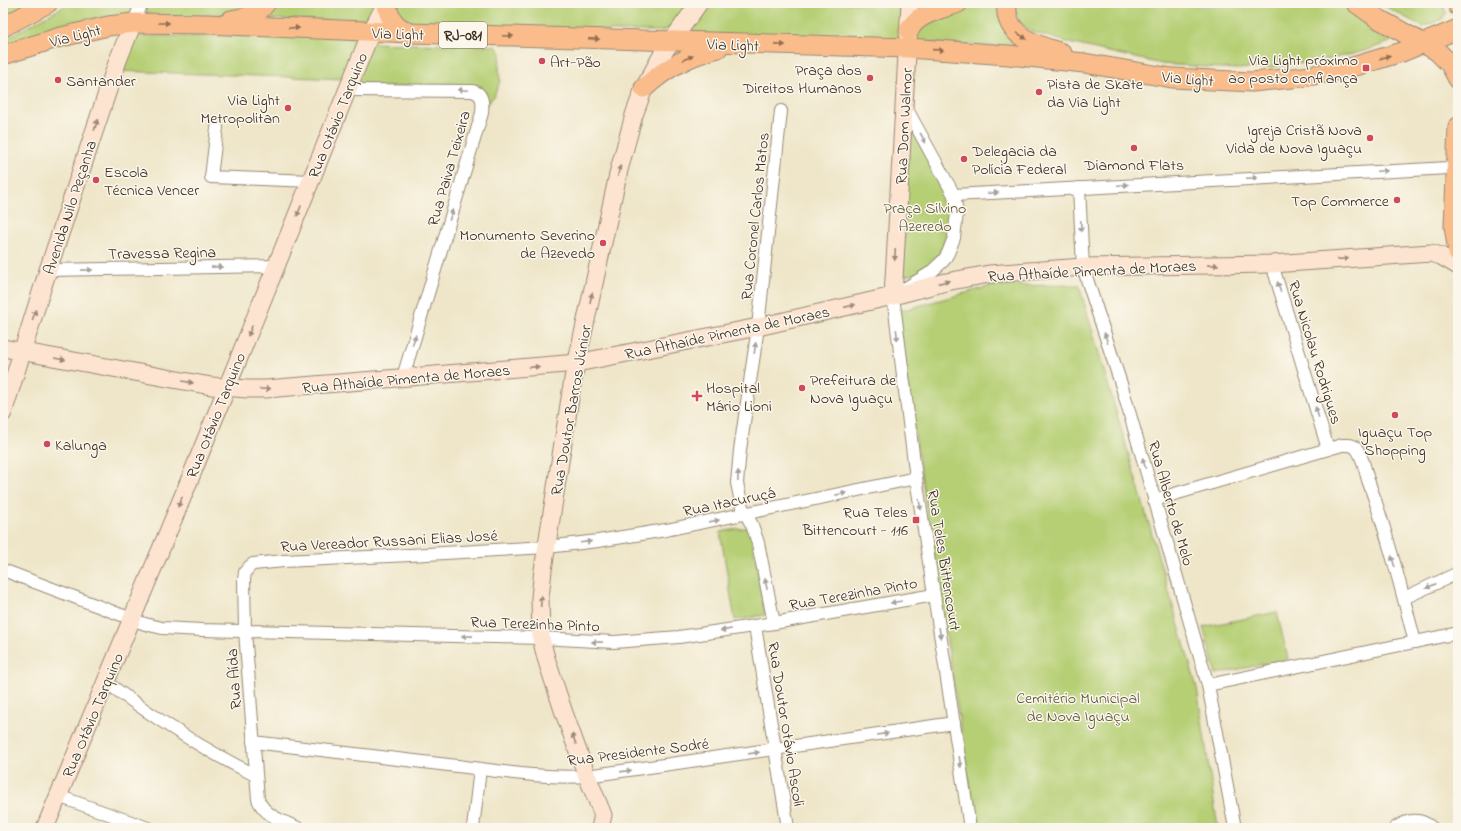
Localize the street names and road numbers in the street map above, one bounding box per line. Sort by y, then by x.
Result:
street label: Via Light [46,19,104,55]
street label: Via Light [370,22,425,48]
road number: RJ-081 [439,22,487,48]
street label: Via Light [705,33,760,59]
street label: Rua Otávio Tarquino [303,49,375,182]
street label: Via Light [1160,66,1215,94]
street label: Rua Dom Walmor [890,67,920,185]
street label: Rua Paiva Teixeira [422,108,478,229]
street label: Rua Coronel Carlos Matos [735,131,777,301]
street label: Avenida Nilo Peçanha [38,137,104,278]
street label: Travessa Regina [108,241,216,267]
street label: Rua Athaíde Pimenta de Moraes [987,255,1197,289]
street label: Rua Nicolau Rodrigues [1281,278,1347,427]
street label: Rua Athaíde Pimenta de Moraes [623,301,832,367]
street label: Rua Doutor Barros Júnior [545,323,599,498]
street label: Rua Otávio Tarquino [181,349,253,482]
street label: Rua Athaíde Pimenta de Moraes [301,359,511,401]
street label: Rua Alberto de Melo [1141,438,1199,569]
street label: Rua Itacuruçá [681,481,778,524]
street label: Rua Teles Bittencourt [920,488,966,634]
street label: Rua Vereador Russani Elias José [280,524,499,560]
street label: Rua Terezinha Pinto [787,572,919,618]
street label: Rua Terezinha Pinto [470,611,600,639]
street label: Rua Doutor Otávio Ascoli [760,640,810,808]
street label: Rua Aída [221,648,249,710]
street label: Rua Otávio Tarquino [57,650,131,782]
street label: Rua Presidente Sodré [566,732,711,774]

